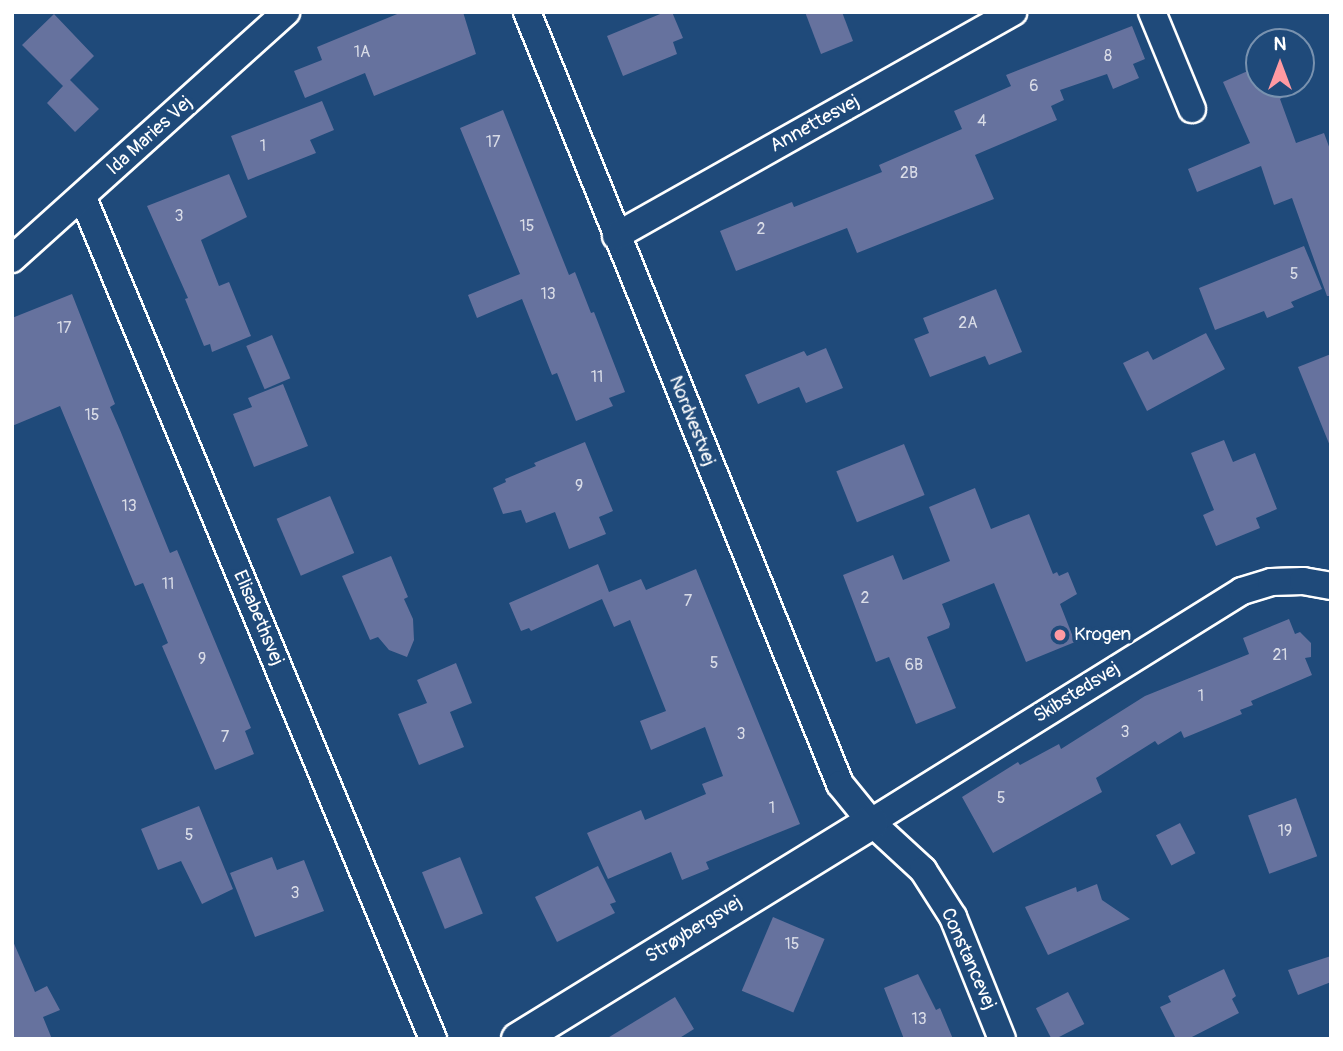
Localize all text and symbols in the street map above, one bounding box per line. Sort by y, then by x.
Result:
north arrow [1245,28,1315,98]
text: N [1274,32,1286,56]
house number: 1A [354,42,370,62]
house number: 8 [1104,46,1112,66]
house number: 6 [1029,76,1039,96]
street label: Annettesvej [766,90,864,158]
street label: Ida Maries Vej [102,92,198,180]
house number: 4 [977,111,987,131]
house number: 17 [486,132,500,152]
house number: 1 [260,136,266,156]
house number: 2B [900,163,918,183]
house number: 3 [175,206,183,226]
house number: 15 [520,216,534,236]
house number: 2 [757,219,765,239]
house number: 5 [1290,264,1298,284]
house number: 13 [540,284,556,304]
house number: 2A [958,313,978,333]
house number: 17 [57,318,71,338]
house number: 11 [591,367,603,387]
street label: Nordvestvej [664,373,720,469]
house number: 15 [85,405,99,425]
house number: 9 [575,476,583,496]
house number: 13 [121,496,137,516]
street label: Elisabethsvej [228,567,288,669]
house number: 11 [162,574,174,594]
house number: 2 [861,588,869,608]
house number: 7 [684,591,692,611]
place label: Krogen [1074,624,1131,646]
marker: Krogen [1052,627,1068,643]
house number: 21 [1272,645,1288,665]
house number: 9 [198,649,206,669]
house number: 5 [710,653,718,673]
house number: 6B [905,655,923,675]
street label: Skibstedsvej [1030,658,1124,728]
house number: 1 [1198,686,1204,706]
house number: 3 [1121,722,1129,742]
house number: 3 [737,724,745,744]
house number: 7 [221,727,229,747]
house number: 5 [997,788,1005,808]
house number: 1 [769,798,775,818]
house number: 19 [1278,821,1292,841]
house number: 5 [185,825,193,845]
house number: 3 [291,883,299,903]
street label: Strøybergsvej [641,891,747,969]
street label: Constancevej [936,905,1000,1013]
house number: 15 [785,934,799,954]
house number: 13 [911,1009,927,1029]

